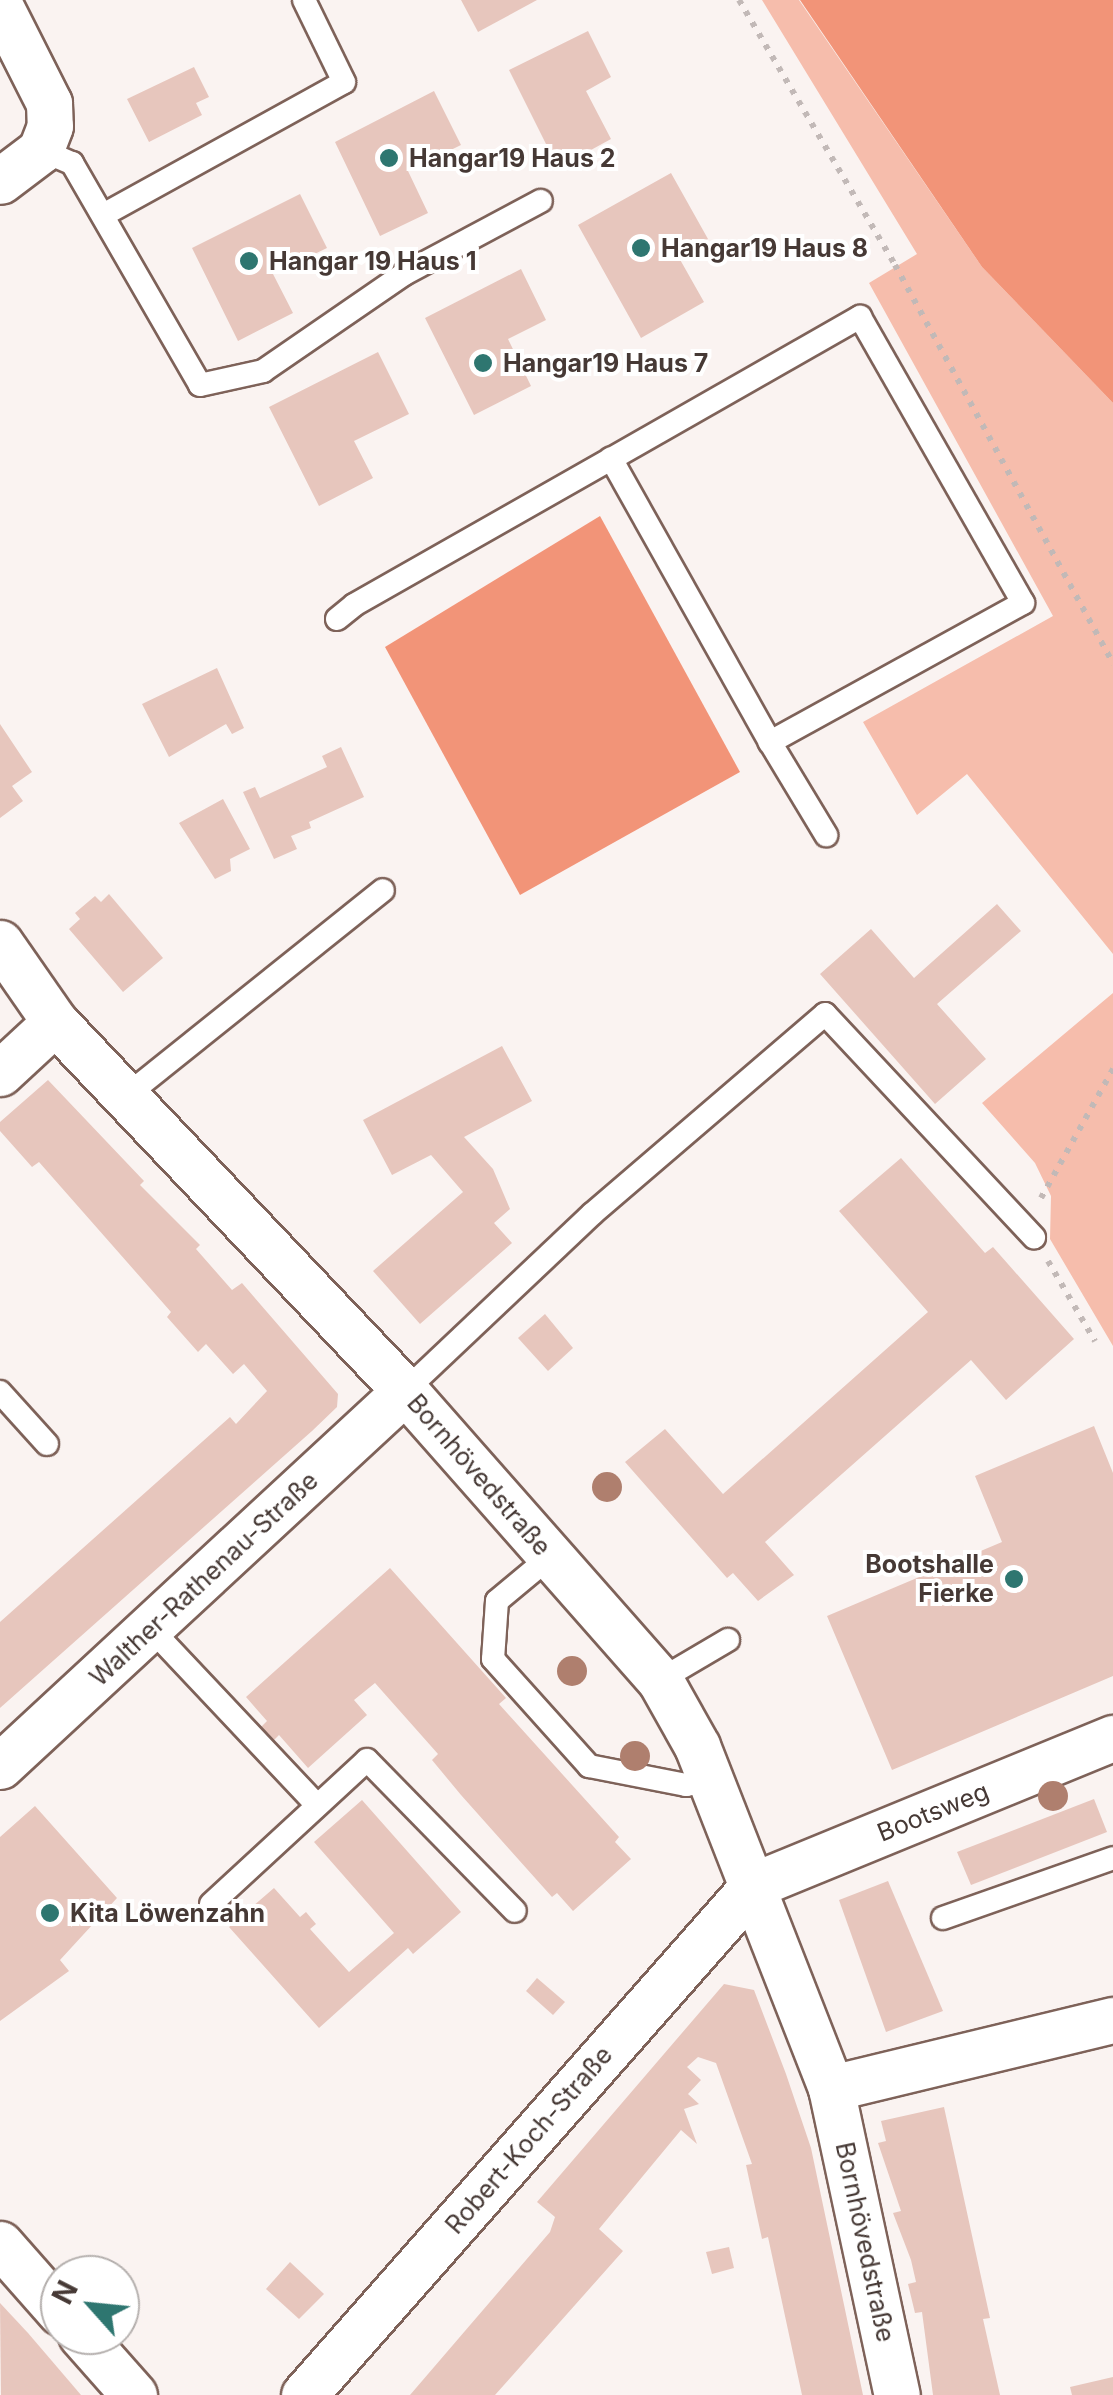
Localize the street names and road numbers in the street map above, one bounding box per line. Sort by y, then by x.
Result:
street label: Bornhövedstraße [401,1388,557,1562]
street label: Walther-Rathenau-Straße [84,1466,324,1692]
street label: Bootsweg [873,1776,993,1848]
street label: Robert-Koch-Straße [439,2040,619,2240]
street label: Bornhövedstraße [829,2139,901,2345]

